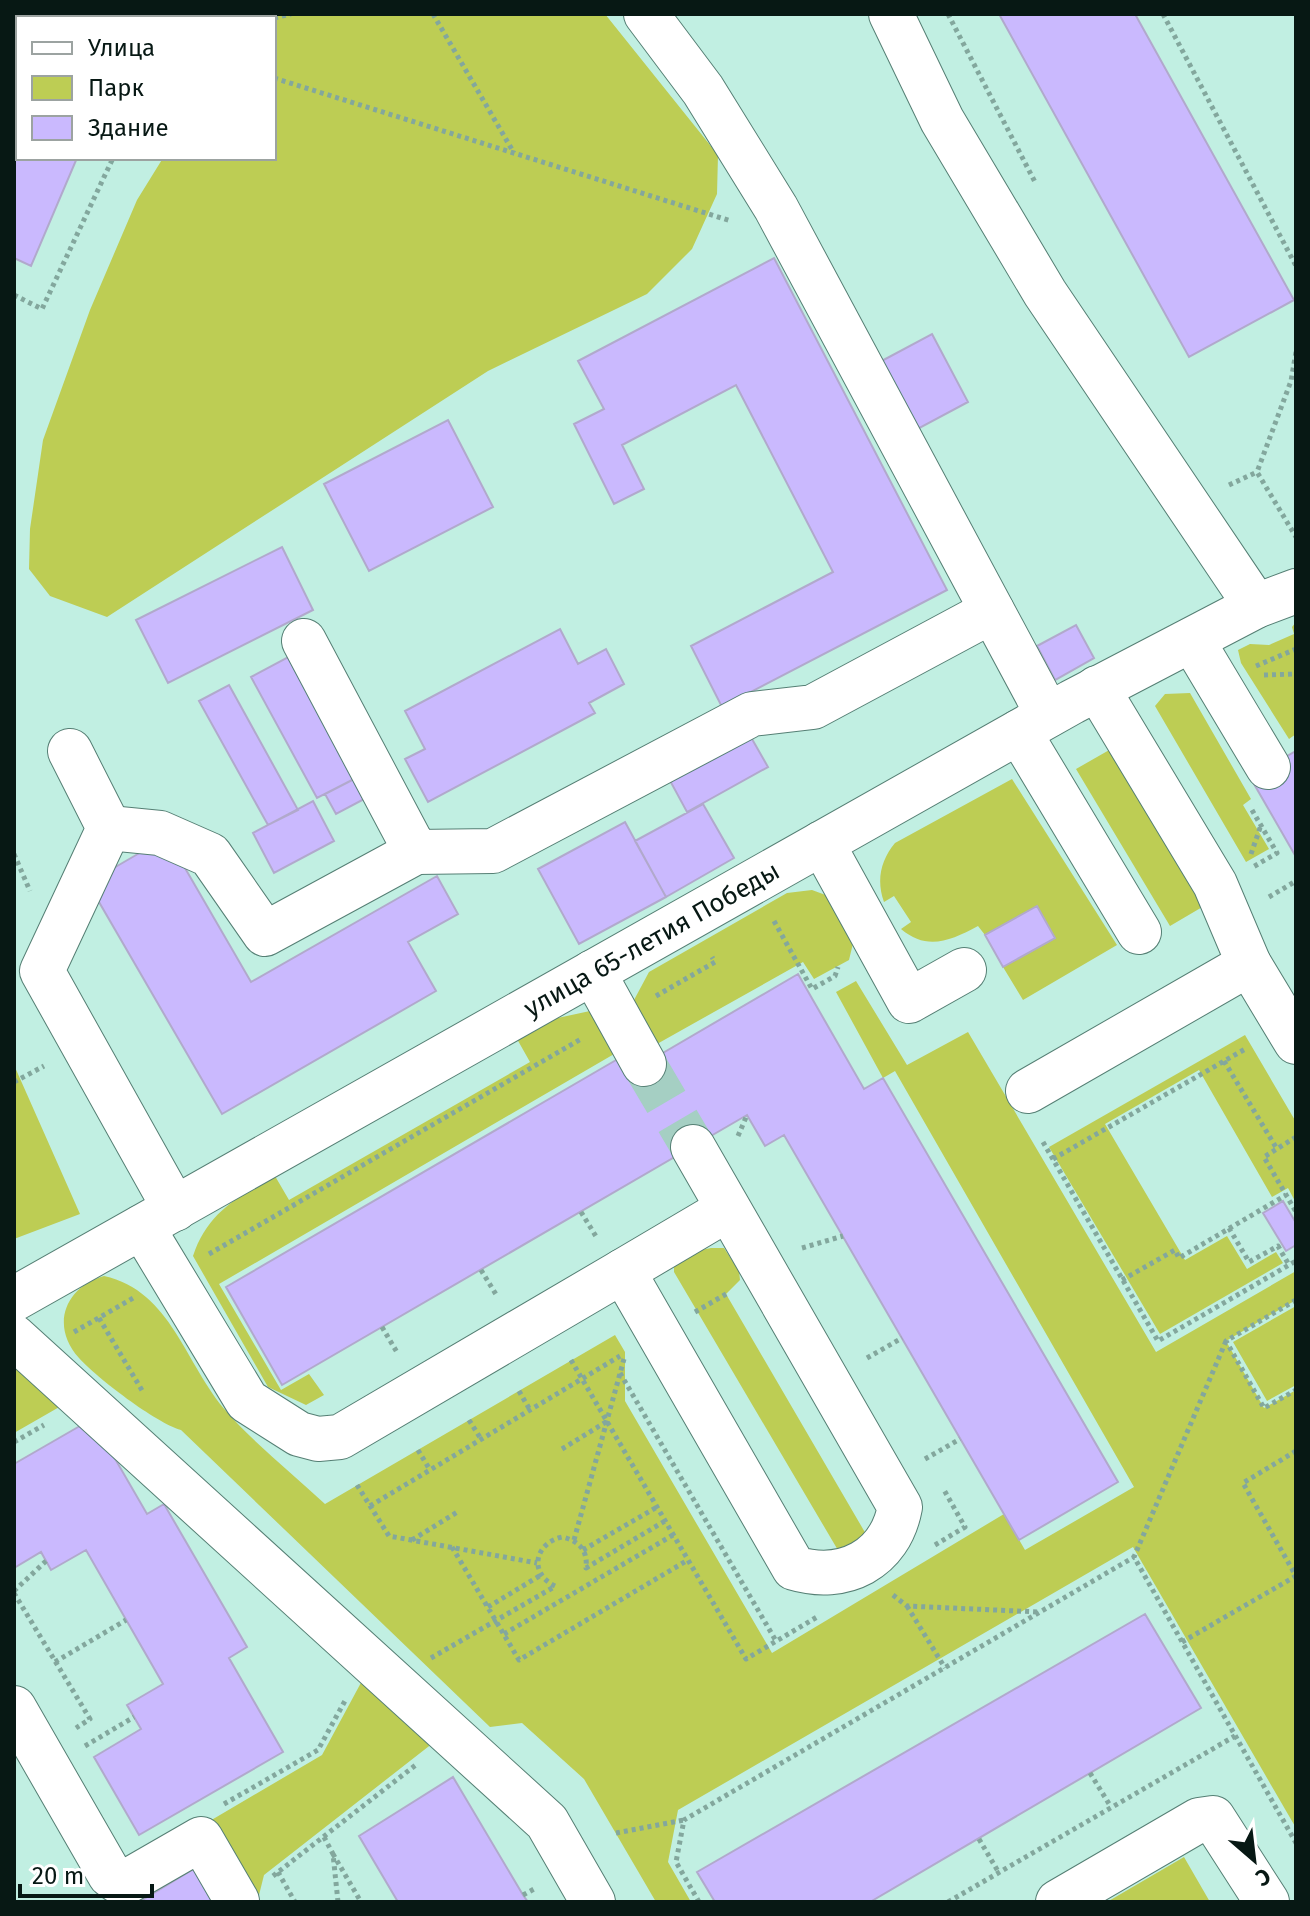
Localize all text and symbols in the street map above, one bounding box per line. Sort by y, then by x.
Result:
legend [16,16,276,160]
text: Улица [88,34,155,62]
text: Парк [88,74,145,102]
text: Здание [88,114,169,142]
street label: улица 65-летия Победы [518,855,785,1024]
north arrow [1214,1820,1294,1900]
scale bar [20,1848,152,1898]
text: 20 m [32,1862,84,1890]
text: С [1251,1862,1275,1892]

